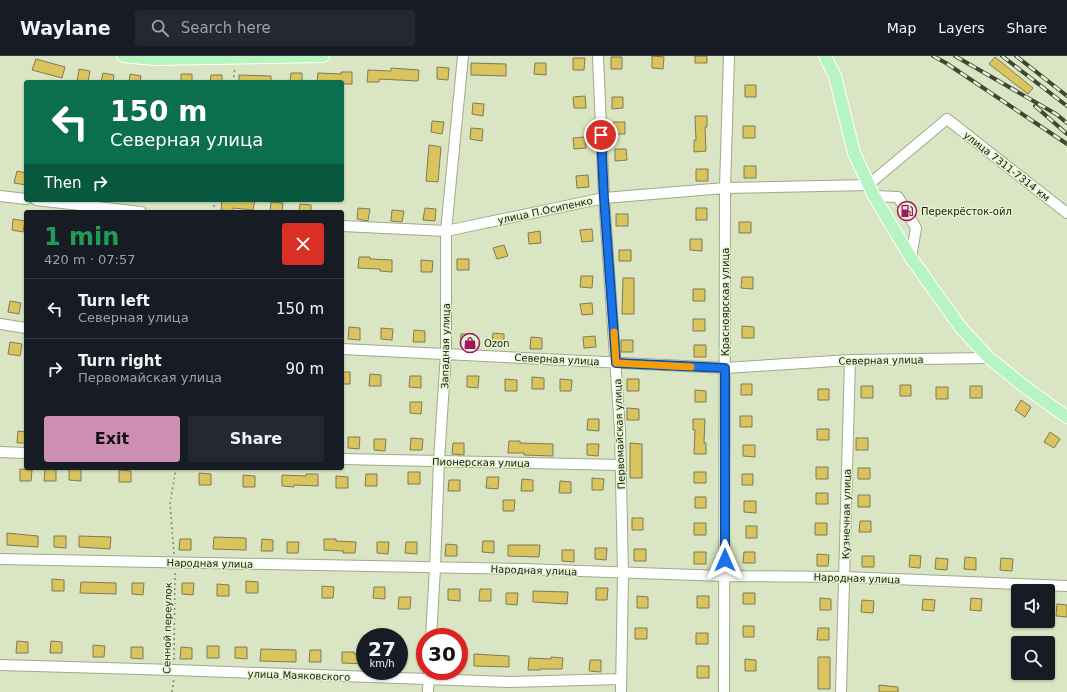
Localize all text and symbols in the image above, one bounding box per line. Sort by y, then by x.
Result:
search box [135,10,415,46]
text: Waylane [20,17,111,39]
icon: search [149,17,171,39]
text: Search here [181,19,271,37]
text: Map [887,20,916,36]
text: Layers [938,20,985,36]
text: Share [1007,20,1047,36]
text: 150 m [110,95,207,128]
icon: left [44,96,96,148]
pin [584,118,618,152]
icon: arrive [590,124,612,146]
text: Северная улица [110,129,263,150]
street label: улица 7311-7314 км [961,129,1052,203]
icon: right [89,172,111,194]
text: Then [44,174,81,192]
street label: улица П.Осипенко [497,195,594,226]
fuel station icon: Перекрёсток-ойл [896,200,918,222]
place label: Перекрёсток-ойл [921,206,1012,217]
text: 1 min [44,223,119,251]
button: close [282,223,324,265]
street label: Красноярская улица [720,248,731,356]
text: 420 m · 07:57 [44,252,135,267]
text: Turn left [78,292,150,310]
icon: left [44,298,66,320]
text: 150 m [276,300,324,318]
street label: Западная улица [439,303,452,389]
text: Северная улица [78,310,189,325]
shop icon: Ozon [459,332,481,354]
place label: Ozon [484,338,510,349]
text: Turn right [78,352,162,370]
street label: Северная улица [514,352,600,367]
street label: Северная улица [838,354,924,367]
icon: right [44,358,66,380]
text: 90 m [286,360,324,378]
text: Первомайская улица [78,370,222,385]
street label: Первомайская улица [612,378,627,490]
button: Exit [44,416,180,462]
button: Share [188,416,324,462]
street label: Пионерская улица [432,456,530,469]
street label: Кузнечная улица [840,469,853,559]
position arrow [704,539,746,581]
street label: Народная улица [167,557,253,570]
street label: Народная улица [490,563,577,578]
street label: Народная улица [813,571,900,586]
street label: Сенной переулок [161,582,174,674]
map controls [1011,584,1055,680]
button: sound [1011,584,1055,628]
speed limit sign: 30 [416,628,468,680]
button: search [1011,636,1055,680]
text: 27 [368,637,396,661]
text: km/h [369,658,395,669]
street label: улица Маяковского [247,668,351,683]

